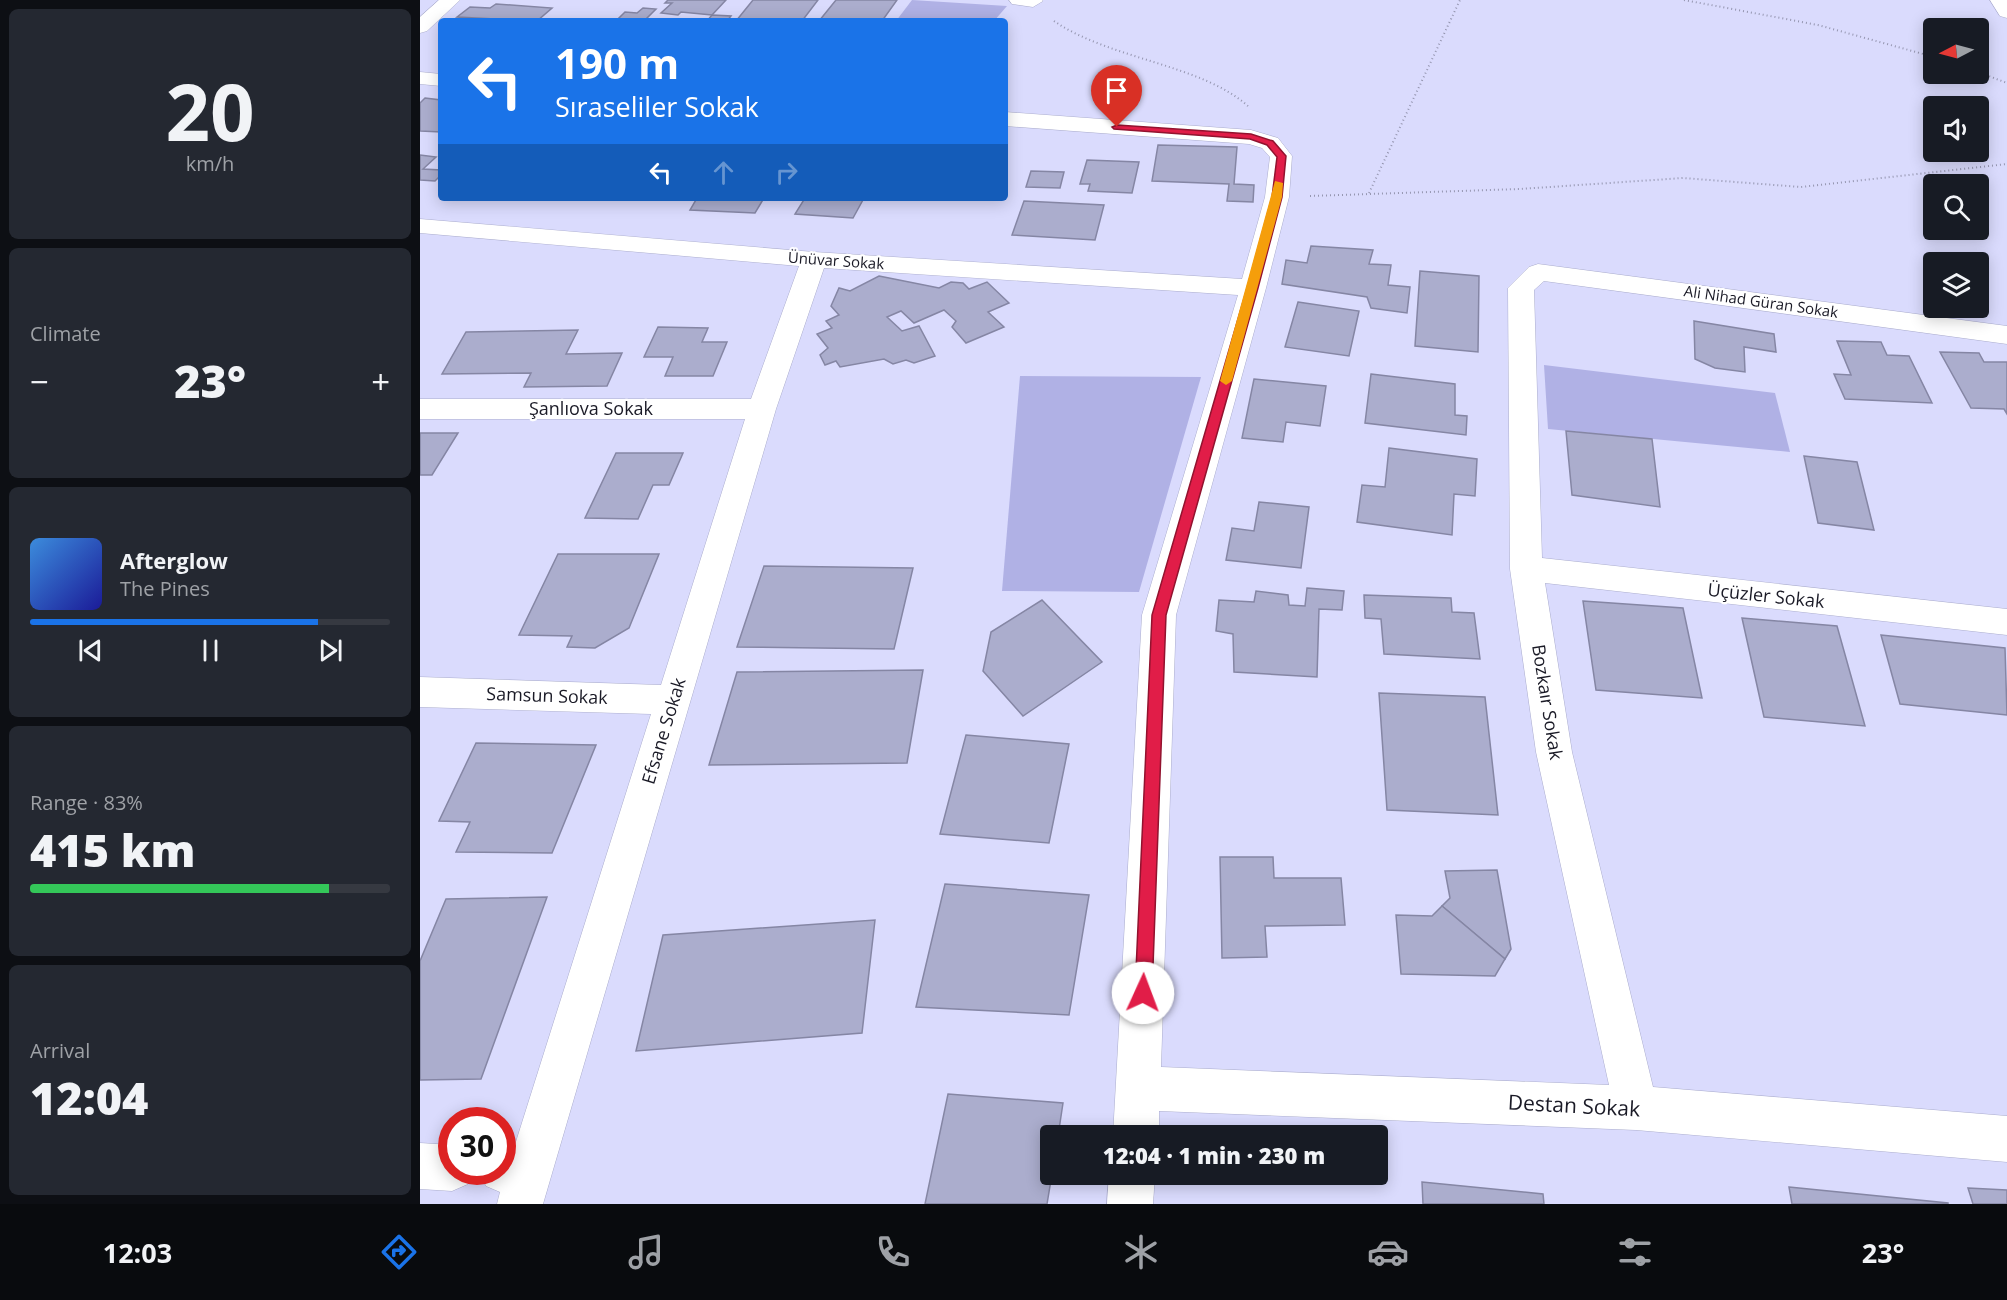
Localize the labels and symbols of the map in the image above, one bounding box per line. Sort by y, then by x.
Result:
north arrow [1923,18,1989,84]
pin [1091,65,1142,127]
street label: Ünüvar Sokak [787,247,885,273]
street label: Ali Nihad Güran Sokak [1683,280,1840,322]
street label: Şanlıova Sokak [529,396,654,420]
street label: Üçüzler Sokak [1706,577,1826,613]
street label: Bozkaır Sokak [1527,642,1569,762]
street label: Efsane Sokak [635,674,691,787]
street label: Samsun Sokak [486,681,609,709]
position arrow [1111,961,1175,1025]
street label: Destan Sokak [1507,1088,1641,1122]
speed limit sign: 30 [438,1107,516,1185]

